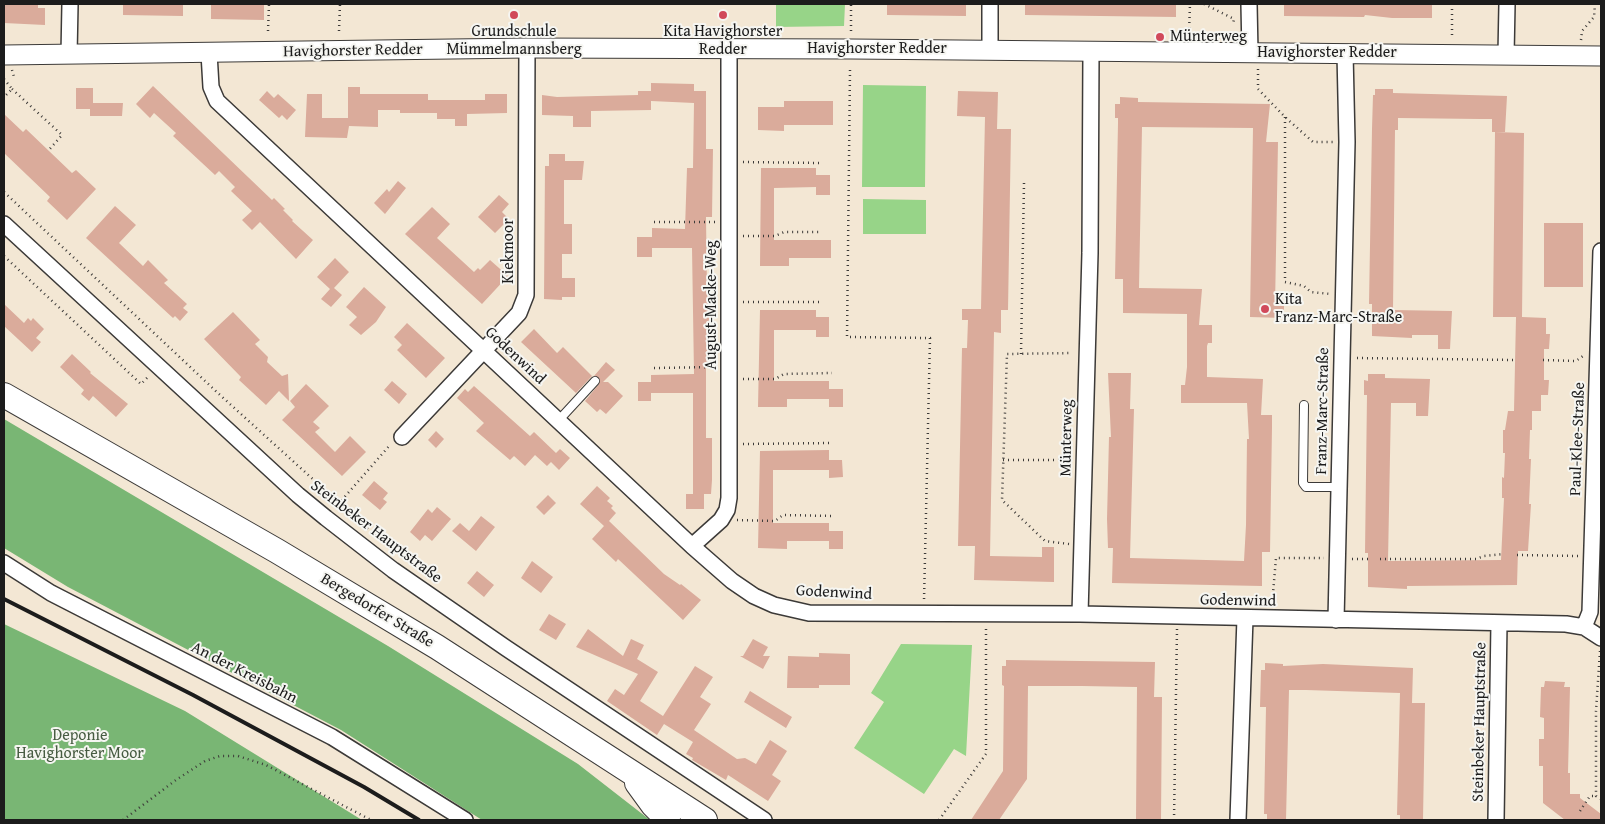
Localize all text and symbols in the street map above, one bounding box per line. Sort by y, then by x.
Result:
marker: Grundschule Mümmelmannsberg [508,9,520,21]
marker: Kita Havighorster Redder [717,9,729,21]
place label: Grundschule Mümmelmannsberg [446,22,582,60]
place label: Kita Havighorster Redder [664,22,782,60]
place label: Münterweg [1170,27,1247,47]
marker: Münterweg [1154,31,1166,43]
street label: Havighorster Redder [807,39,947,59]
street label: Havighorster Redder [283,40,423,62]
street label: Havighorster Redder [1257,43,1397,63]
street label: Kiekmoor [499,218,519,284]
street label: August-Macke-Weg [702,240,722,370]
place label: Kita Franz-Marc-Straße [1275,290,1402,328]
marker: Kita Franz-Marc-Straße [1259,303,1271,315]
street label: Godenwind [481,323,549,389]
street label: Franz-Marc-Straße [1312,347,1334,475]
street label: Paul-Klee-Straße [1566,382,1590,496]
street label: Münterweg [1057,399,1077,477]
street label: Steinbeker Hauptstraße [306,476,446,588]
street label: Bergedorfer Straße [317,570,437,652]
street label: Godenwind [796,581,872,605]
street label: Godenwind [1200,591,1276,611]
street label: An der Kreisbahn [188,638,300,708]
street label: Steinbeker Hauptstraße [1469,642,1491,802]
park label: Deponie Havighorster Moor [16,726,144,764]

